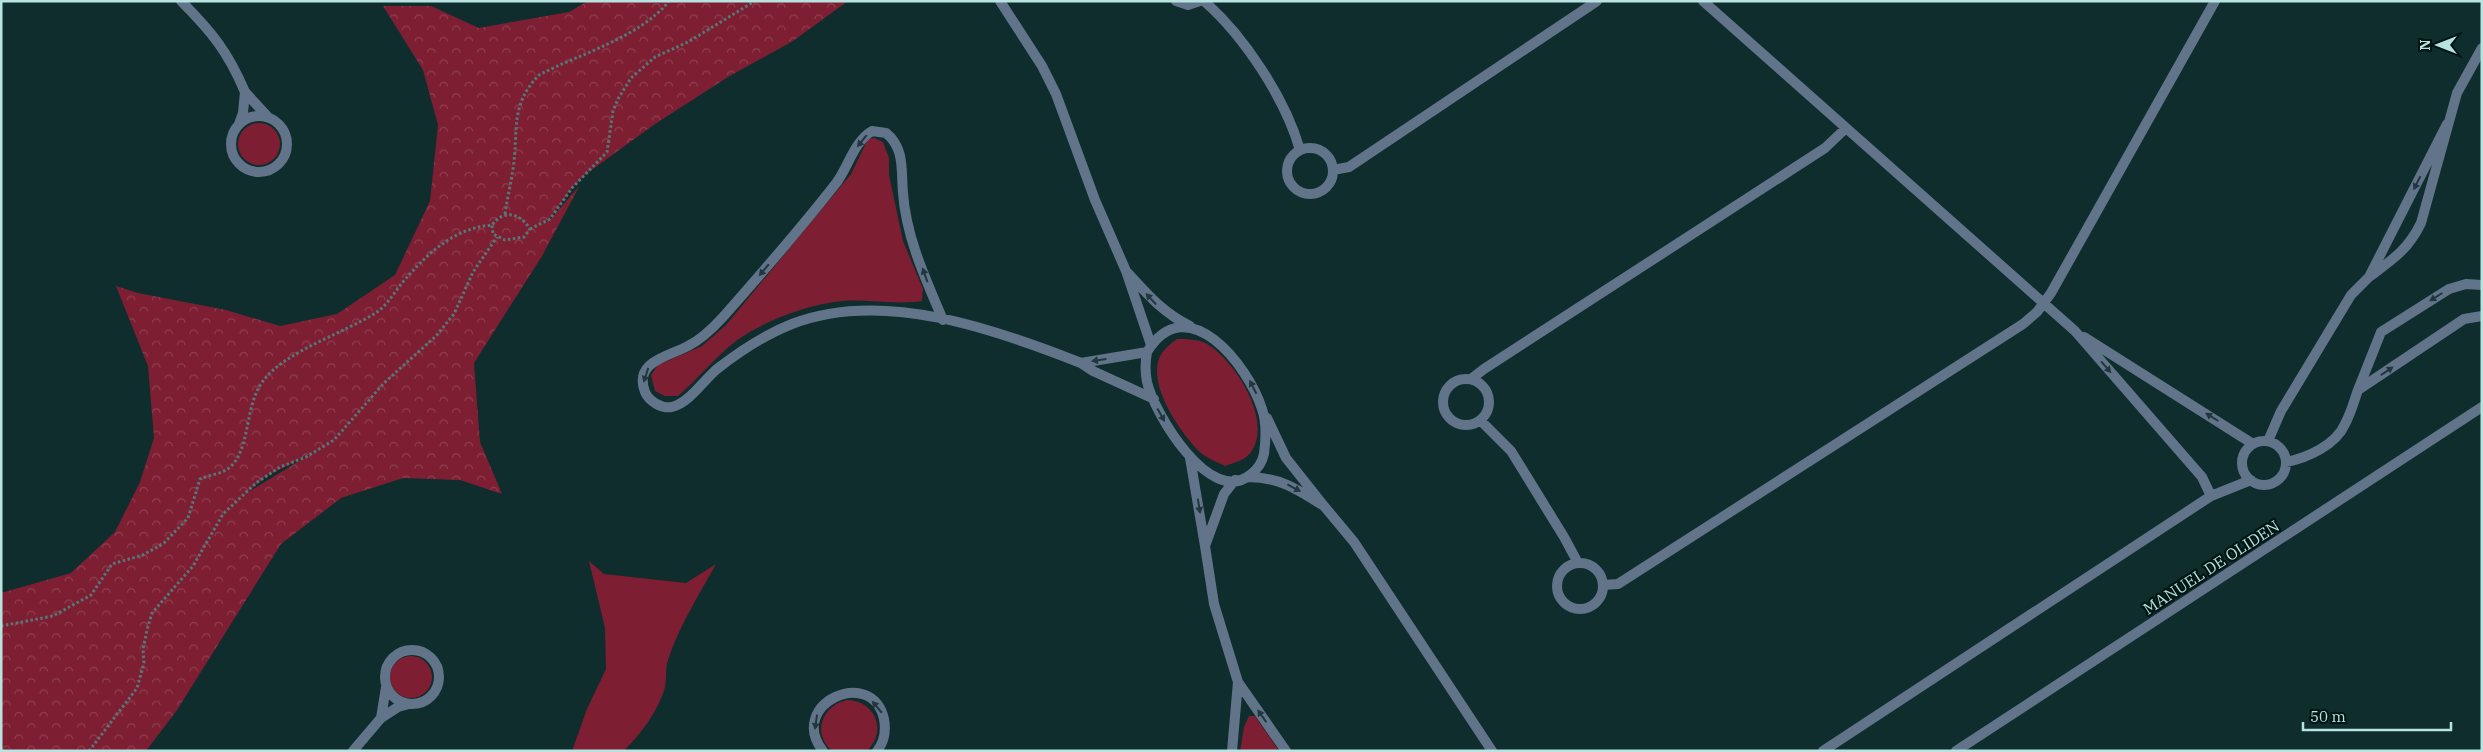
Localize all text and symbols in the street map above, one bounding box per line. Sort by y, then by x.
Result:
north arrow [2413,20,2463,70]
text: N [2416,39,2434,51]
one-way arrow [856,134,867,147]
one-way arrow [2413,176,2421,190]
one-way arrow [758,263,770,275]
one-way arrow [921,267,929,282]
one-way arrow [2430,292,2443,302]
one-way arrow [1145,293,1157,305]
one-way arrow [1091,356,1107,364]
one-way arrow [2101,361,2112,374]
one-way arrow [2380,366,2394,376]
one-way arrow [642,368,650,383]
one-way arrow [1248,380,1257,395]
one-way arrow [1157,408,1166,422]
one-way arrow [2205,413,2219,422]
one-way arrow [1287,484,1301,492]
one-way arrow [1195,499,1203,515]
street label: MANUEL DE OLIDEN [2139,515,2283,619]
one-way arrow [871,700,882,713]
scale bar [2303,700,2450,732]
text: 50 m [2310,707,2346,726]
one-way arrow [1257,710,1267,723]
one-way arrow [812,715,820,731]

